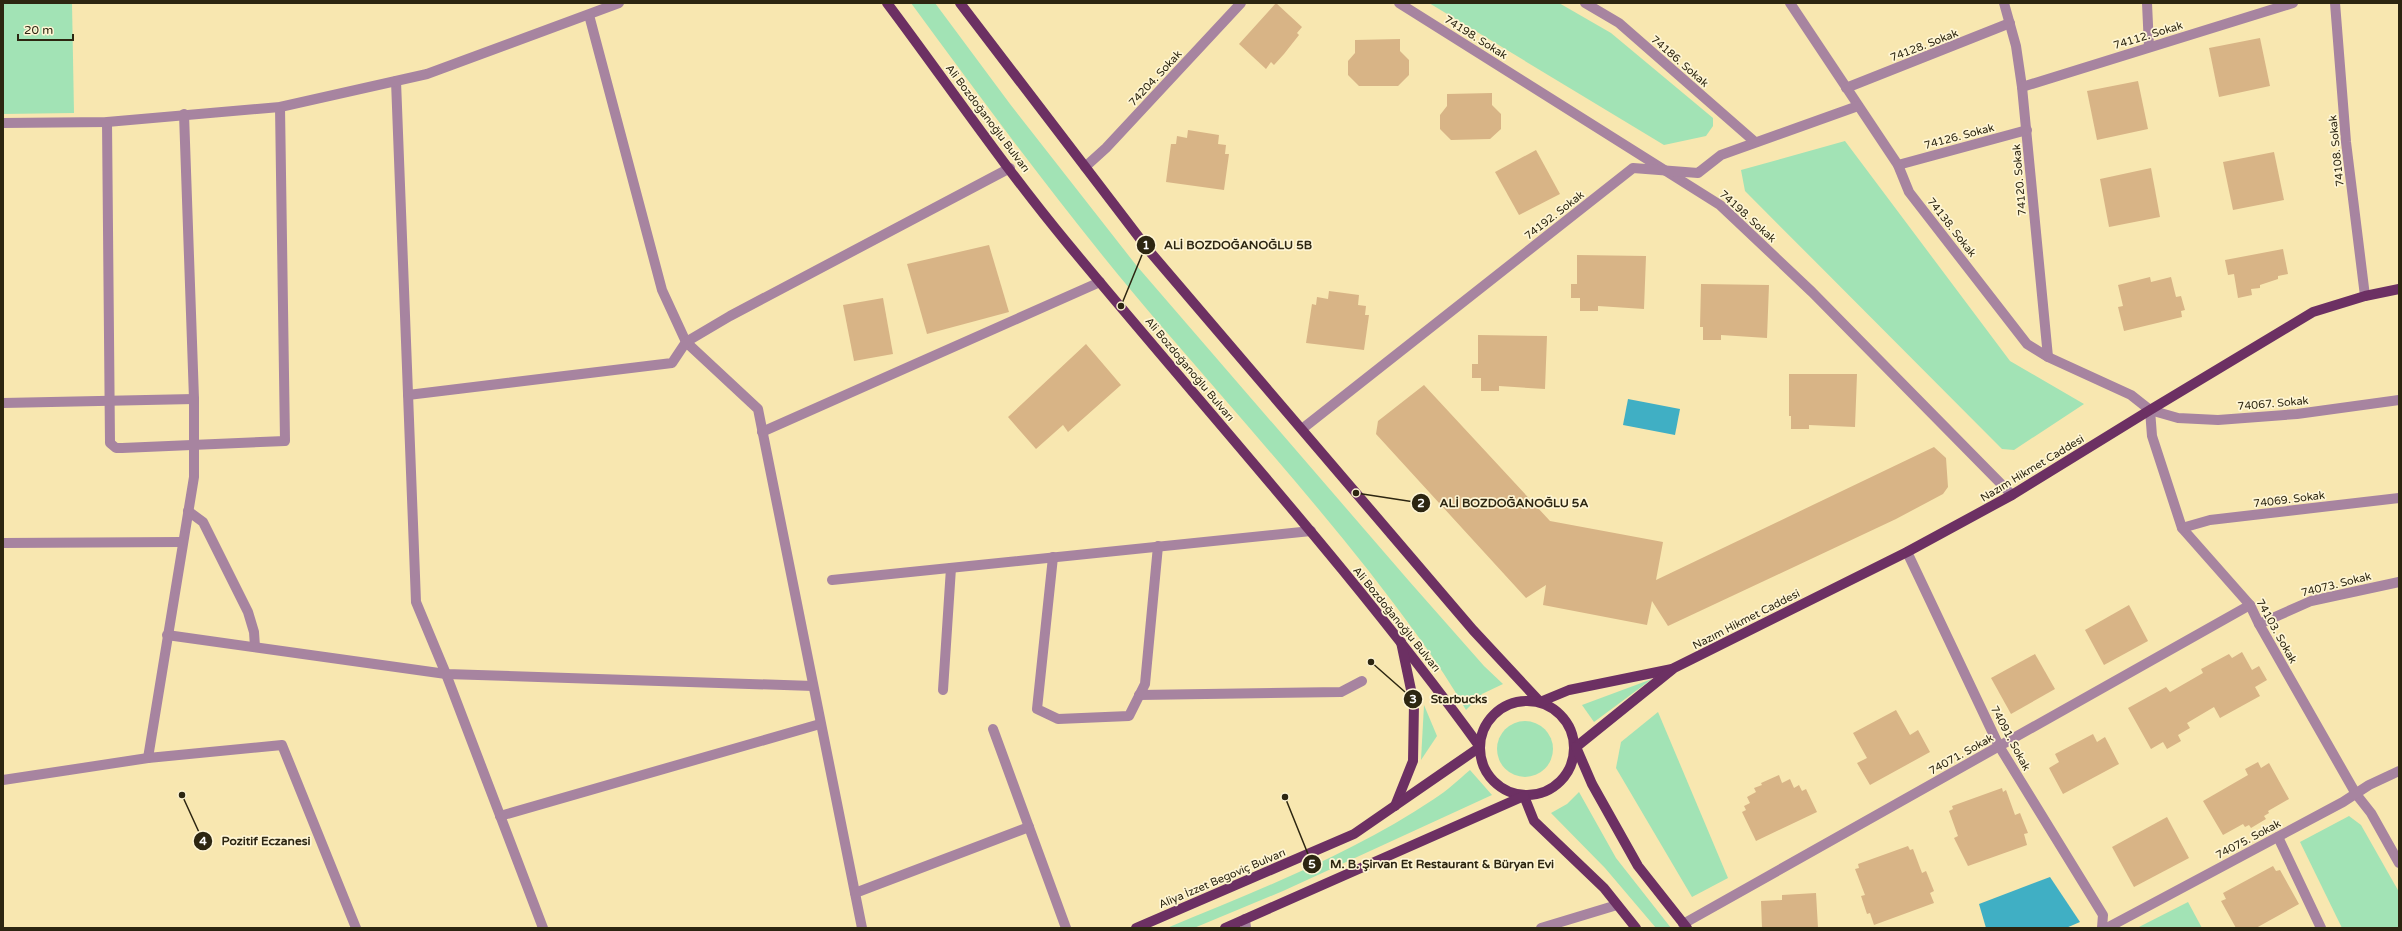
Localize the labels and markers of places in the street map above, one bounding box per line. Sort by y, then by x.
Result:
callout: ALİ BOZDOĞANOĞLU 5B [1136,233,1320,257]
callout: ALİ BOZDOĞANOĞLU 5A [1411,491,1596,515]
callout: Starbucks [1403,687,1495,711]
callout: Pozitif Eczanesi [193,829,318,853]
callout: M. B. Şirvan Et Restaurant & Büryan Evi [1302,852,1562,876]

